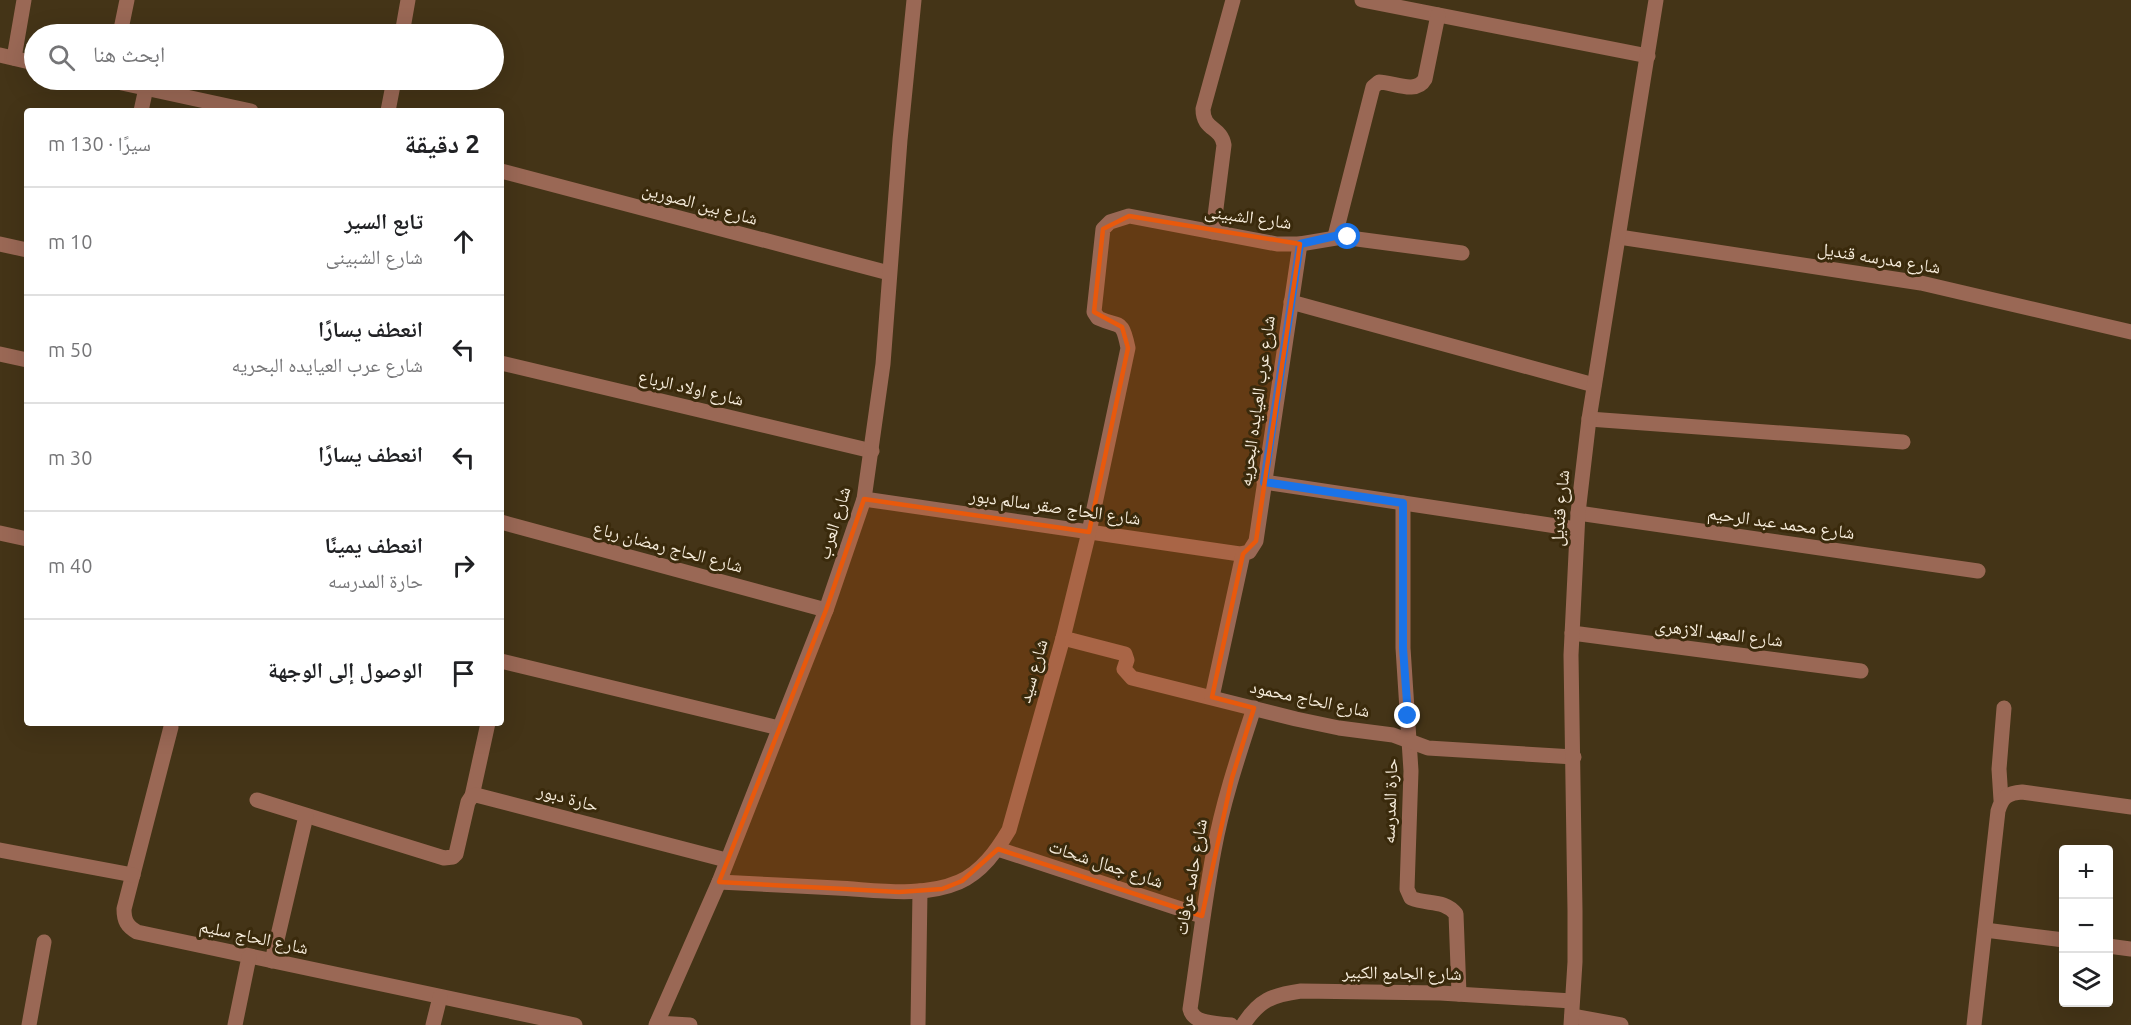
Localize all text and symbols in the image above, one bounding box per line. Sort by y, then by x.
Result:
search box [24,24,504,90]
icon: search [45,41,78,74]
text: ابحث هنا [93,41,165,66]
text: 2 دقيقة [405,129,480,158]
text: سيرًا · 130 m [48,132,151,155]
street label: شارع بين الصورين [640,178,760,230]
street label: شارع الشبينى [1203,200,1293,234]
text: تابع السير [344,208,423,233]
route start [1334,223,1360,249]
icon: ahead [447,225,480,258]
text: 10 m [48,230,92,253]
street label: شارع مدرسه قنديل [1816,237,1942,279]
text: شارع الشبينى [326,245,423,268]
street label: شارع عرب العيايده البحريه [1234,314,1280,488]
text: انعطف يسارًا [318,316,423,341]
icon: left [447,333,480,366]
text: 50 m [48,338,92,361]
text: شارع عرب العيايده البحريه [231,353,423,376]
street label: شارع اولاد الرباع [636,365,746,411]
text: انعطف يسارًا [318,441,423,466]
icon: left [447,441,480,474]
text: 30 m [48,446,92,469]
street label: شارع قنديل [1546,469,1574,547]
street label: شارع العرب [813,484,855,562]
street label: شارع الحاج صقر سالم دبور [967,484,1142,531]
street label: شارع محمد عبد الرحيم [1706,502,1856,545]
street label: شارع الحاج رمضان رباع [590,516,745,579]
text: انعطف يمينًا [324,532,423,557]
icon: right [447,549,480,582]
text: 40 m [48,554,92,577]
text: حارة المدرسه [328,569,423,592]
street label: شارع المعهد الازهرى [1654,614,1784,652]
street label: شارع سيد [1013,637,1053,705]
text: الوصول إلى الوجهة [268,657,423,682]
icon: arrive [447,657,480,690]
street label: شارع الحاج محمود [1248,676,1372,723]
route end [1394,702,1420,728]
street label: حارة المدرسه [1378,758,1401,844]
street label: حارة دبور [534,779,601,816]
street label: شارع حامد عرفات [1170,817,1212,937]
street label: شارع جمال شحات [1046,835,1166,893]
map controls [2059,845,2113,1007]
button: + [2059,845,2113,899]
button: − [2059,899,2113,953]
street label: شارع الحاج سليم [197,915,310,960]
button: layers [2059,953,2113,1007]
street label: شارع الجامع الكبير [1341,961,1462,986]

